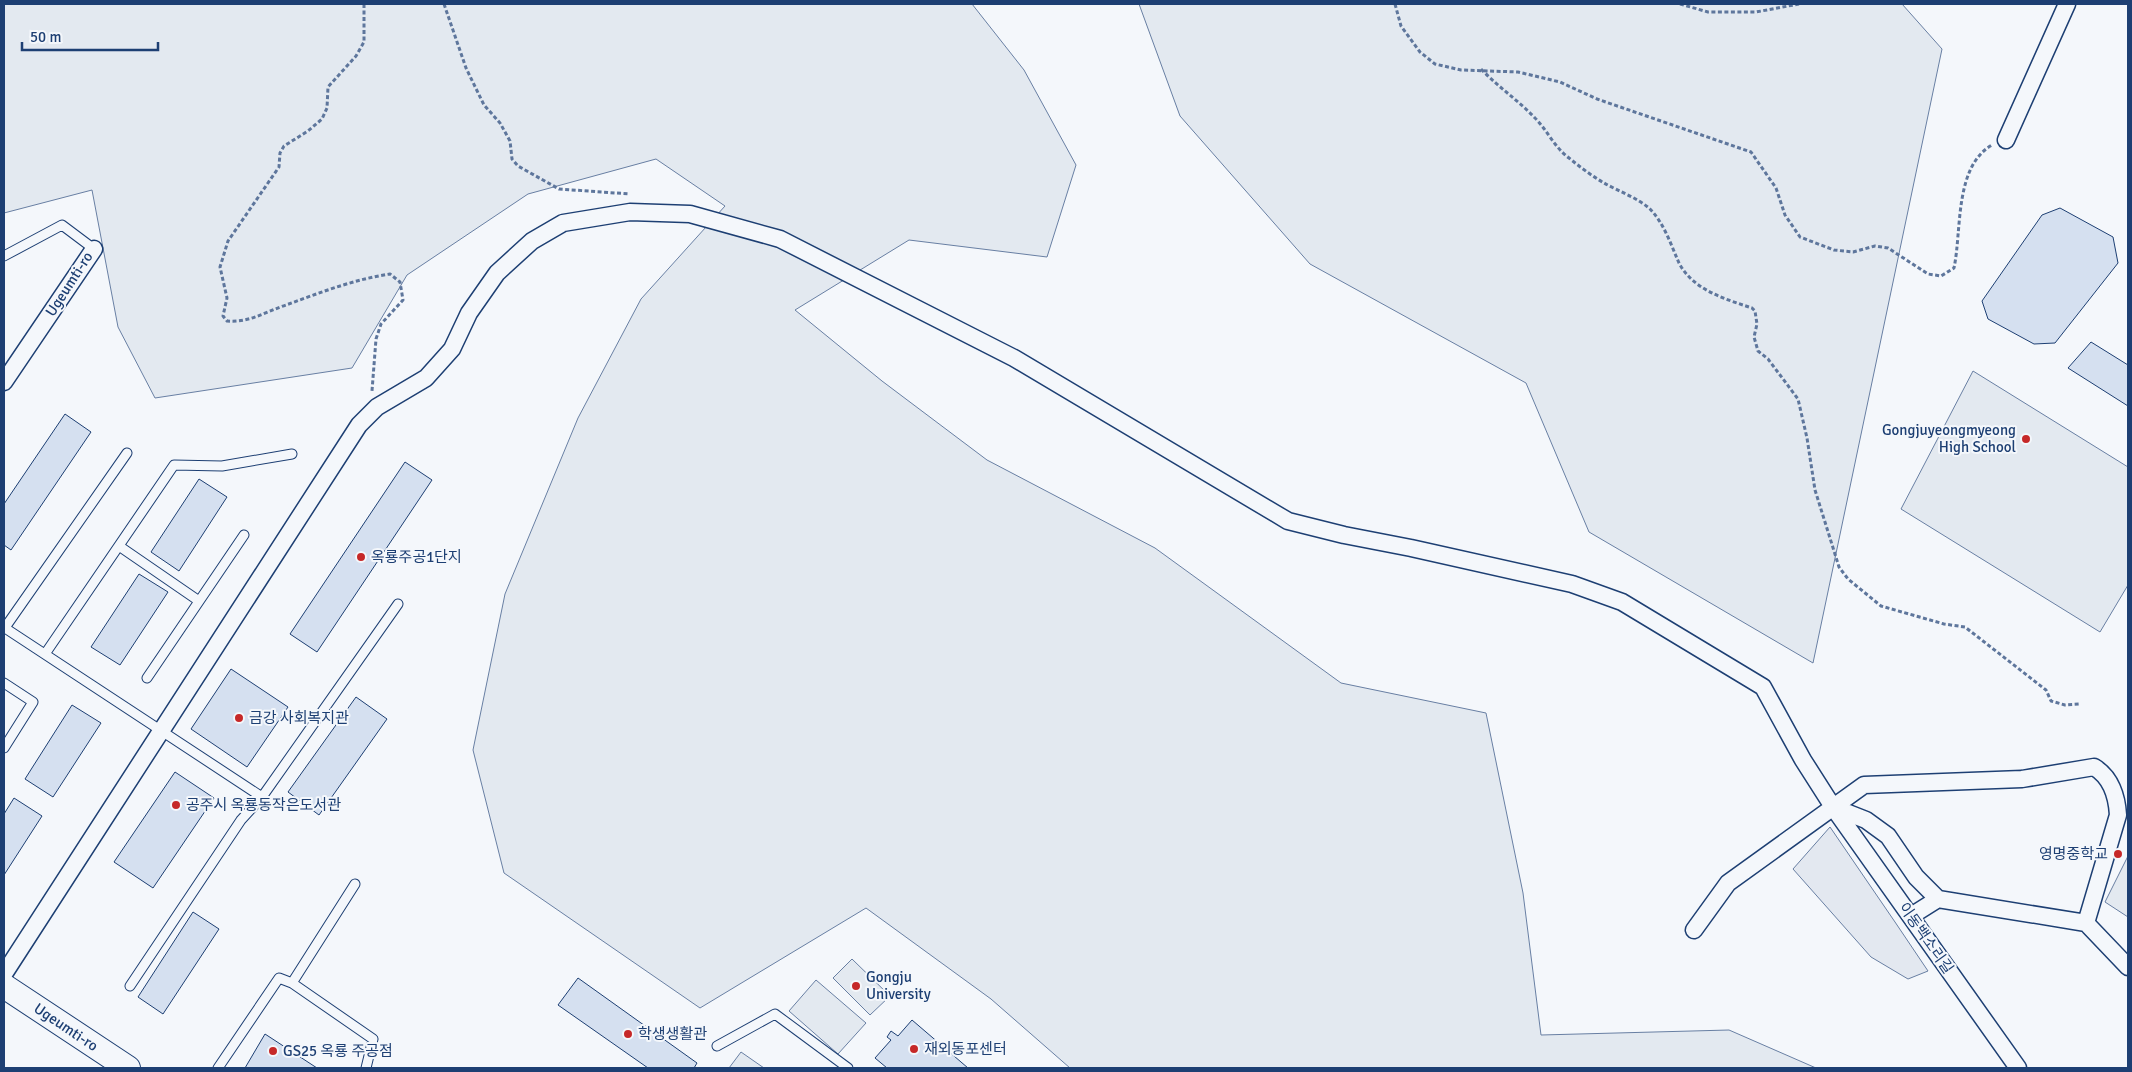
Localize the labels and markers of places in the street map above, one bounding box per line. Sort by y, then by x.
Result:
place label: Gongjuyeongmyeong High School [1882,421,2016,456]
marker: Gongjuyeongmyeong High School [2020,433,2032,445]
place label: 옥룡주공1단지 [371,548,462,566]
marker: 옥룡주공1단지 [355,551,367,563]
place label: 금강 사회복지관 [249,709,349,727]
marker: 금강 사회복지관 [233,712,245,724]
place label: 공주시 옥룡동작은도서관 [186,796,341,814]
marker: 공주시 옥룡동작은도서관 [170,799,182,811]
place label: 영명중학교 [2039,845,2108,863]
marker: 영명중학교 [2112,848,2124,860]
place label: Gongju University [866,968,931,1003]
marker: Gongju University [850,980,862,992]
place label: 학생생활관 [638,1025,707,1043]
marker: 학생생활관 [622,1028,634,1040]
place label: 재외동포센터 [924,1040,1007,1058]
place label: GS25 옥룡 주공점 [283,1042,393,1060]
marker: 재외동포센터 [908,1043,920,1055]
marker: GS25 옥룡 주공점 [267,1045,279,1057]

